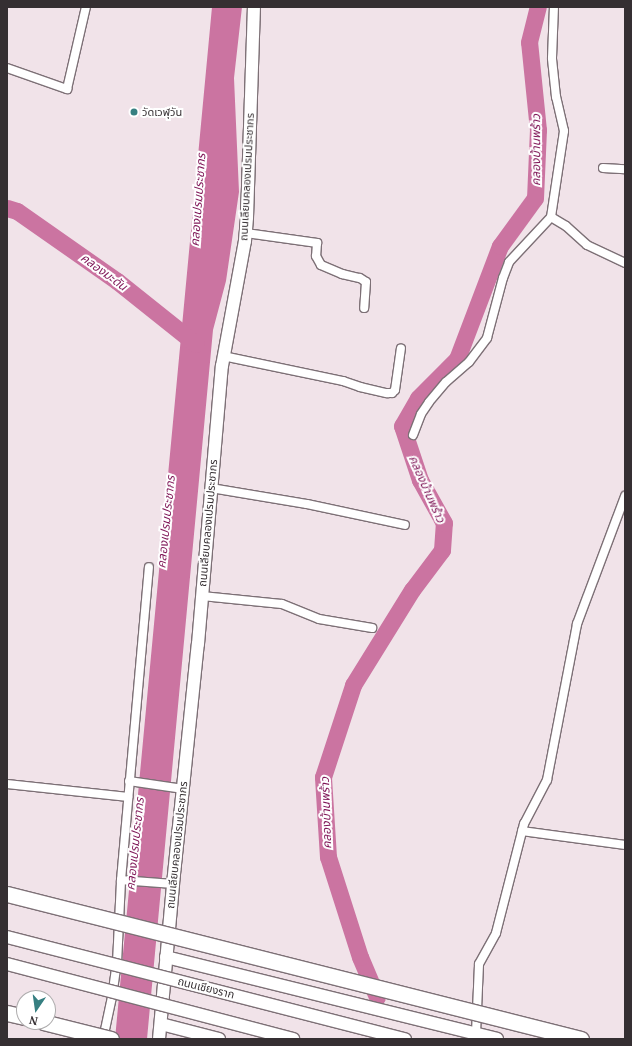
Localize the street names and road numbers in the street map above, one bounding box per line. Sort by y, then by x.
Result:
street label: ถนนเลียบคลองเปรมประชากร [237,113,257,241]
street label: ถนนเลียบคลองเปรมประชากร [196,459,220,587]
street label: ถนนเลียบคลองเปรมประชากร [164,781,190,909]
street label: ถนนเชียงราก [176,975,236,1001]

